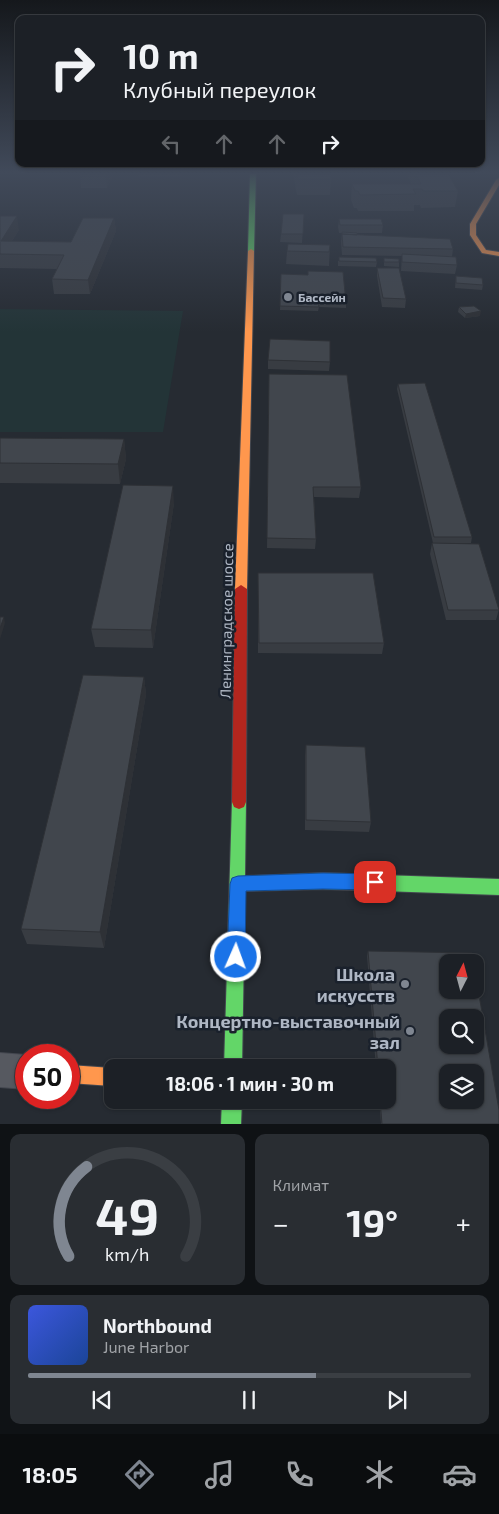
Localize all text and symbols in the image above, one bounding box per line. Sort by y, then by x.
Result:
text: 10 m [123,34,199,76]
icon: right [40,35,105,100]
text: Клубный переулок [123,76,316,102]
icon: left [157,130,185,158]
icon: ahead [210,130,238,158]
icon: ahead [263,130,291,158]
icon: right [316,130,344,158]
place label: Бассейн [298,290,346,304]
marker: Бассейн [282,291,294,303]
street label: Ленинградское шоссе [216,543,236,699]
pin [354,861,396,903]
icon: arrive [361,868,389,896]
position arrow [209,930,261,982]
north arrow [439,954,484,999]
map controls [439,954,484,1109]
place label: Школа искусств [317,963,395,1006]
marker: Школа искусств [399,978,411,990]
button: search [439,1009,484,1054]
place label: Концертно-выставочный зал [176,1010,400,1053]
marker: Концертно-выставочный зал [404,1025,416,1037]
speed limit sign: 50 [15,1044,80,1109]
button: layers [439,1064,484,1109]
text: 18:06 · 1 мин · 30 m [166,1072,334,1095]
text: Климат [273,1175,329,1194]
text: 49 [95,1183,159,1245]
text: 19° [346,1199,398,1245]
text: − [273,1206,289,1240]
text: + [456,1206,471,1240]
text: km/h [105,1243,149,1265]
text: Northbound [103,1314,212,1337]
text: June Harbor [103,1337,190,1356]
icon: previous [88,1386,116,1414]
icon: pause [235,1386,263,1414]
icon: next [383,1386,411,1414]
icon: directions [122,1457,157,1492]
icon: music [202,1457,237,1492]
icon: phone [282,1457,317,1492]
icon: climate [362,1457,397,1492]
icon: car [442,1457,477,1492]
text: 18:05 [22,1461,77,1487]

